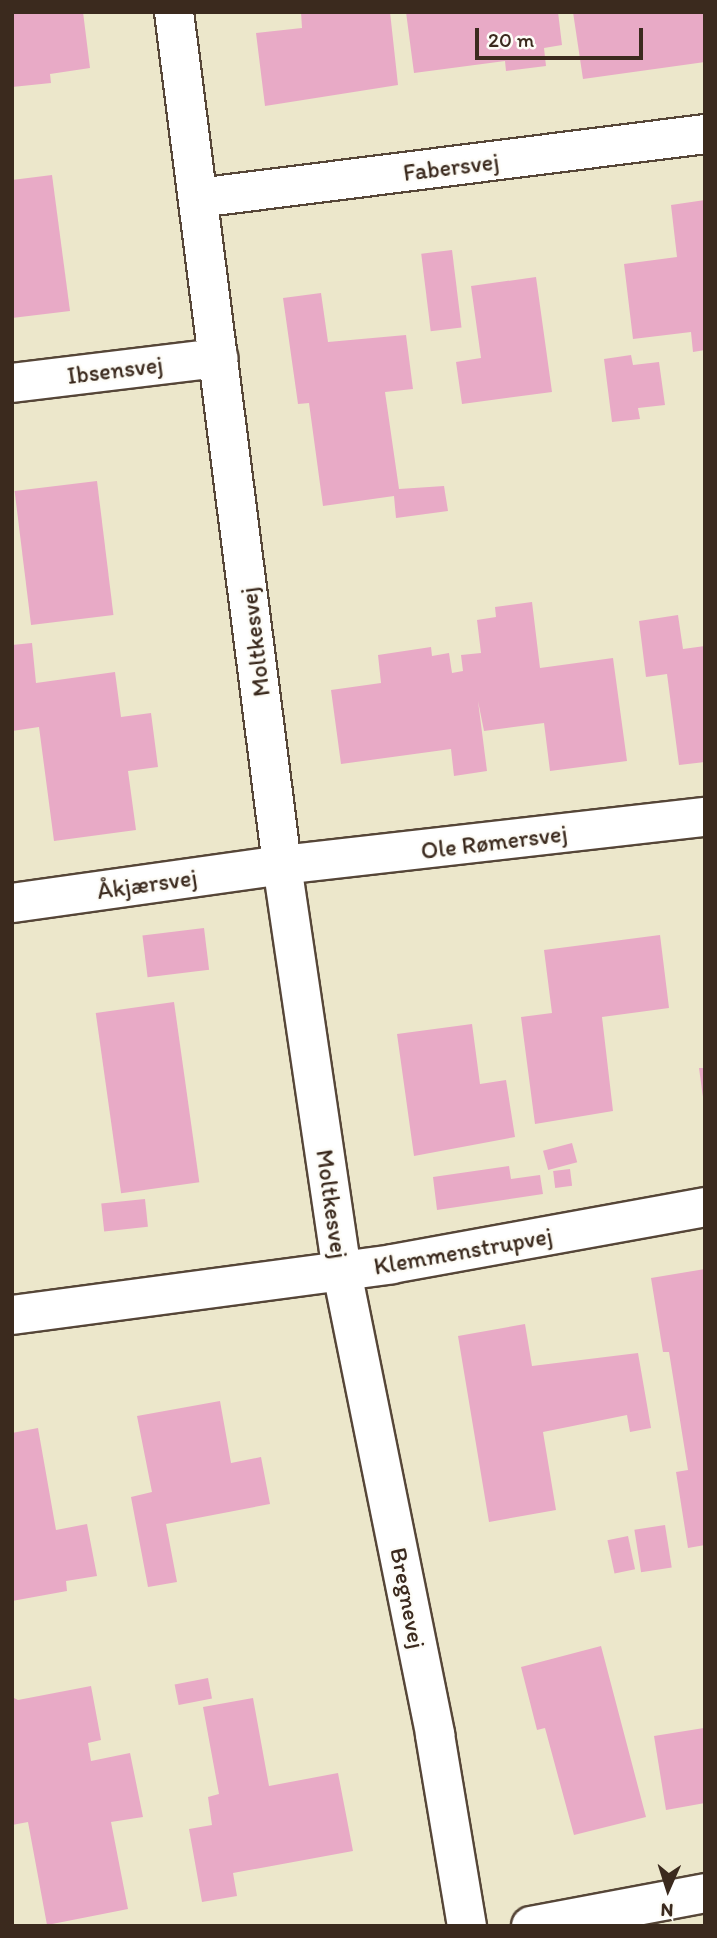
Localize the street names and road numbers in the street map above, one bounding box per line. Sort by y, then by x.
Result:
street label: Fabersvej [401,147,501,187]
street label: Ibsensvej [65,350,165,390]
street label: Moltkesvej [234,586,276,698]
street label: Ole Rømersvej [419,819,569,865]
street label: Åkjærsvej [95,863,199,905]
street label: Moltkesvej [310,1148,354,1260]
street label: Klemmenstrupvej [371,1221,555,1281]
street label: Bregnevej [384,1545,432,1651]

